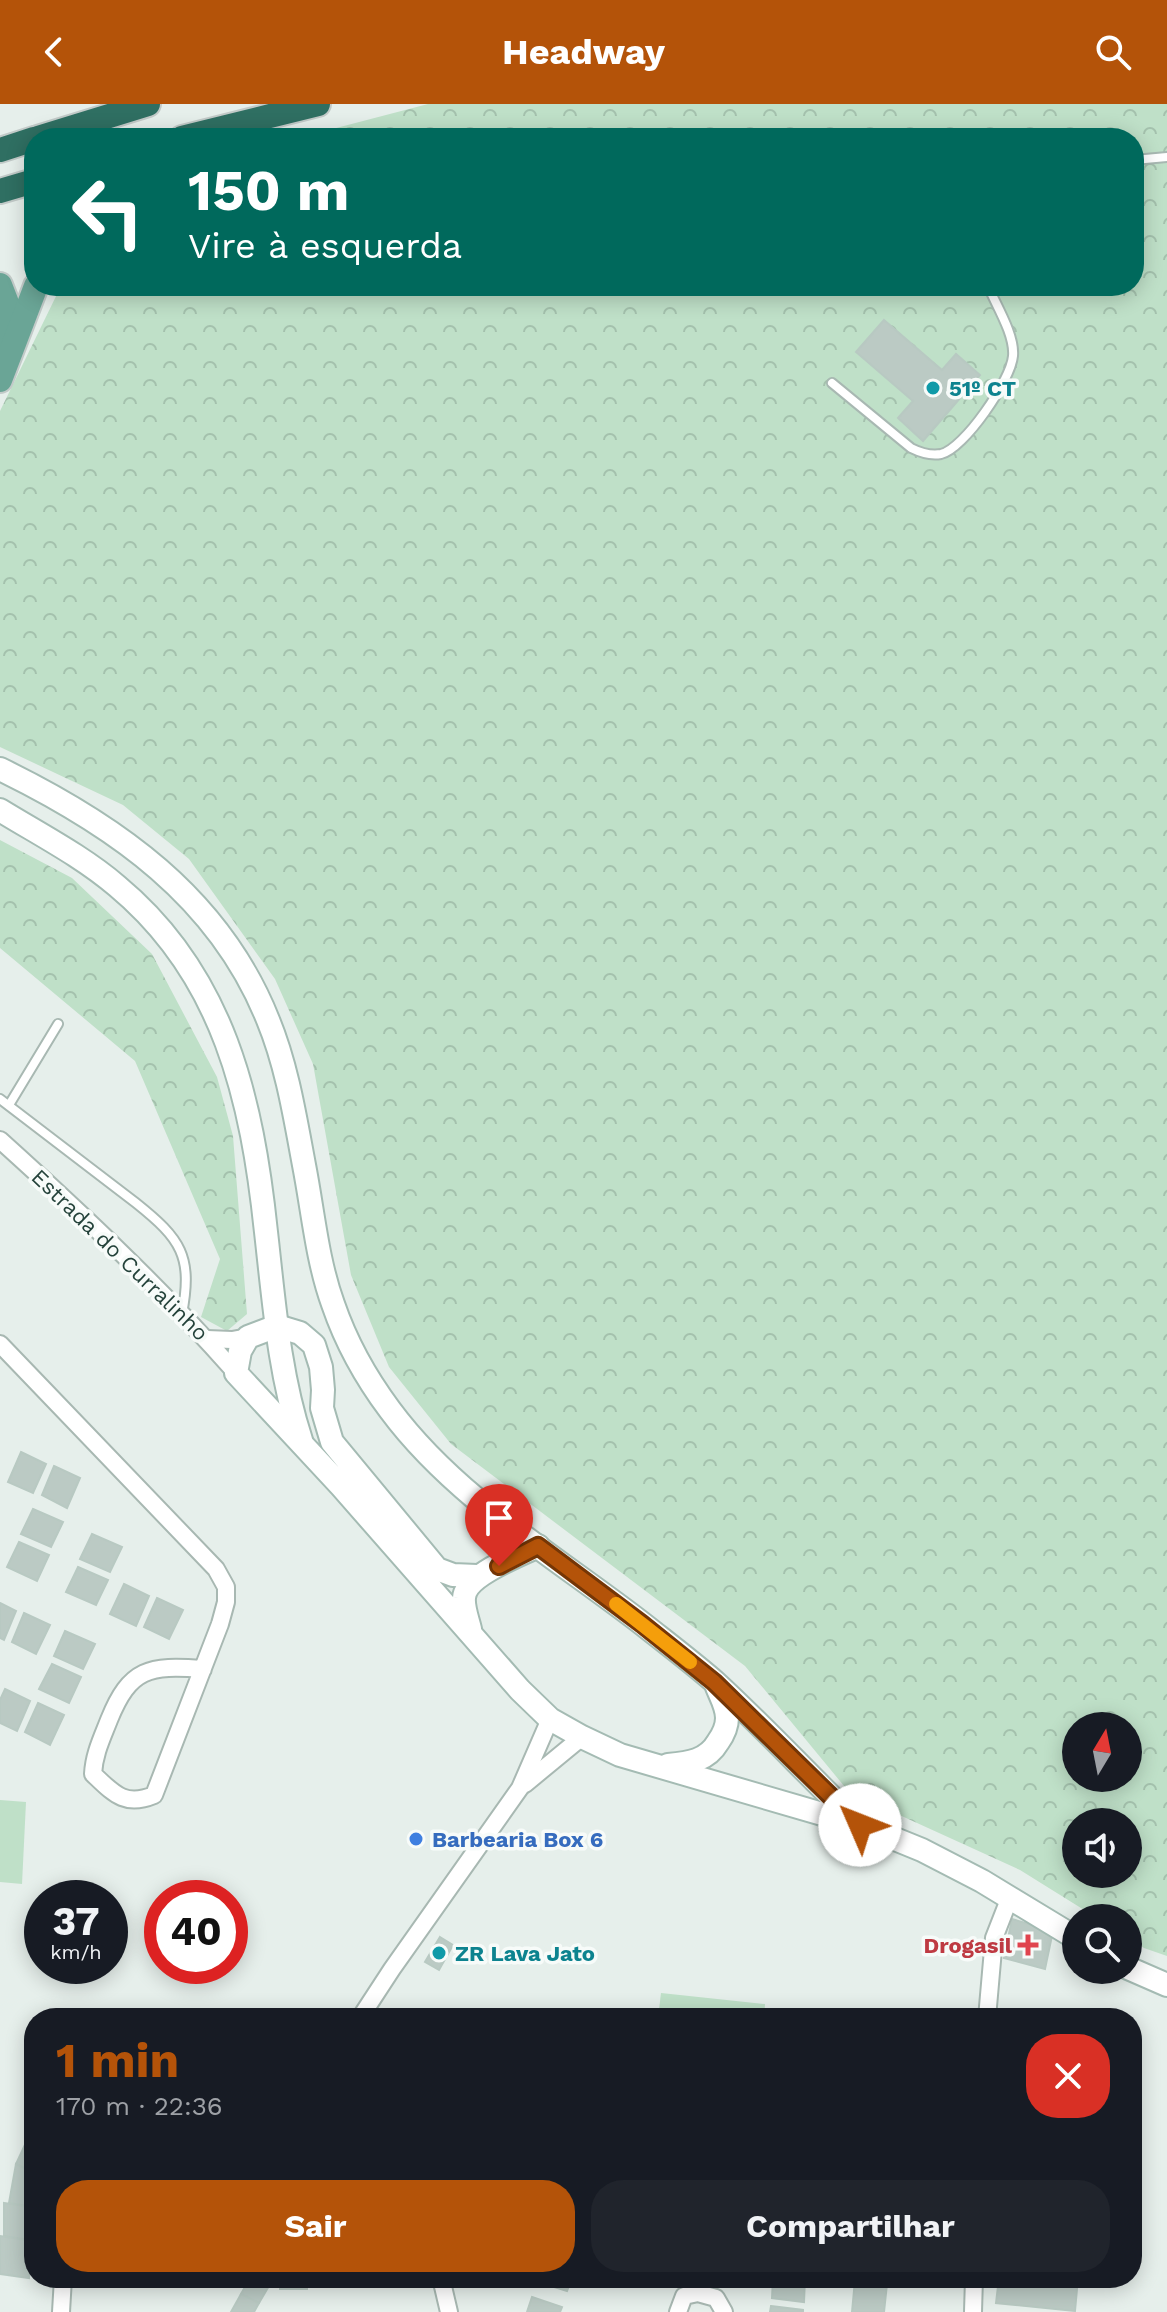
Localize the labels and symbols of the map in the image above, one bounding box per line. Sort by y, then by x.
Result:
place label: 51º CT [949,376,1016,401]
marker: 51º CT [924,379,942,397]
street label: Estrada do Curralinho [27,1164,213,1346]
pin [465,1484,533,1566]
north arrow [1062,1712,1142,1792]
position arrow [818,1783,902,1867]
place label: Barbearia Box 6 [432,1827,603,1852]
marker: Barbearia Box 6 [407,1830,425,1848]
speed limit sign: 40 [144,1880,248,1984]
place label: Drogasil [924,1933,1013,1958]
marker: Drogasil [1019,1936,1037,1954]
place label: ZR Lava Jato [455,1941,595,1966]
marker: ZR Lava Jato [430,1944,448,1962]

